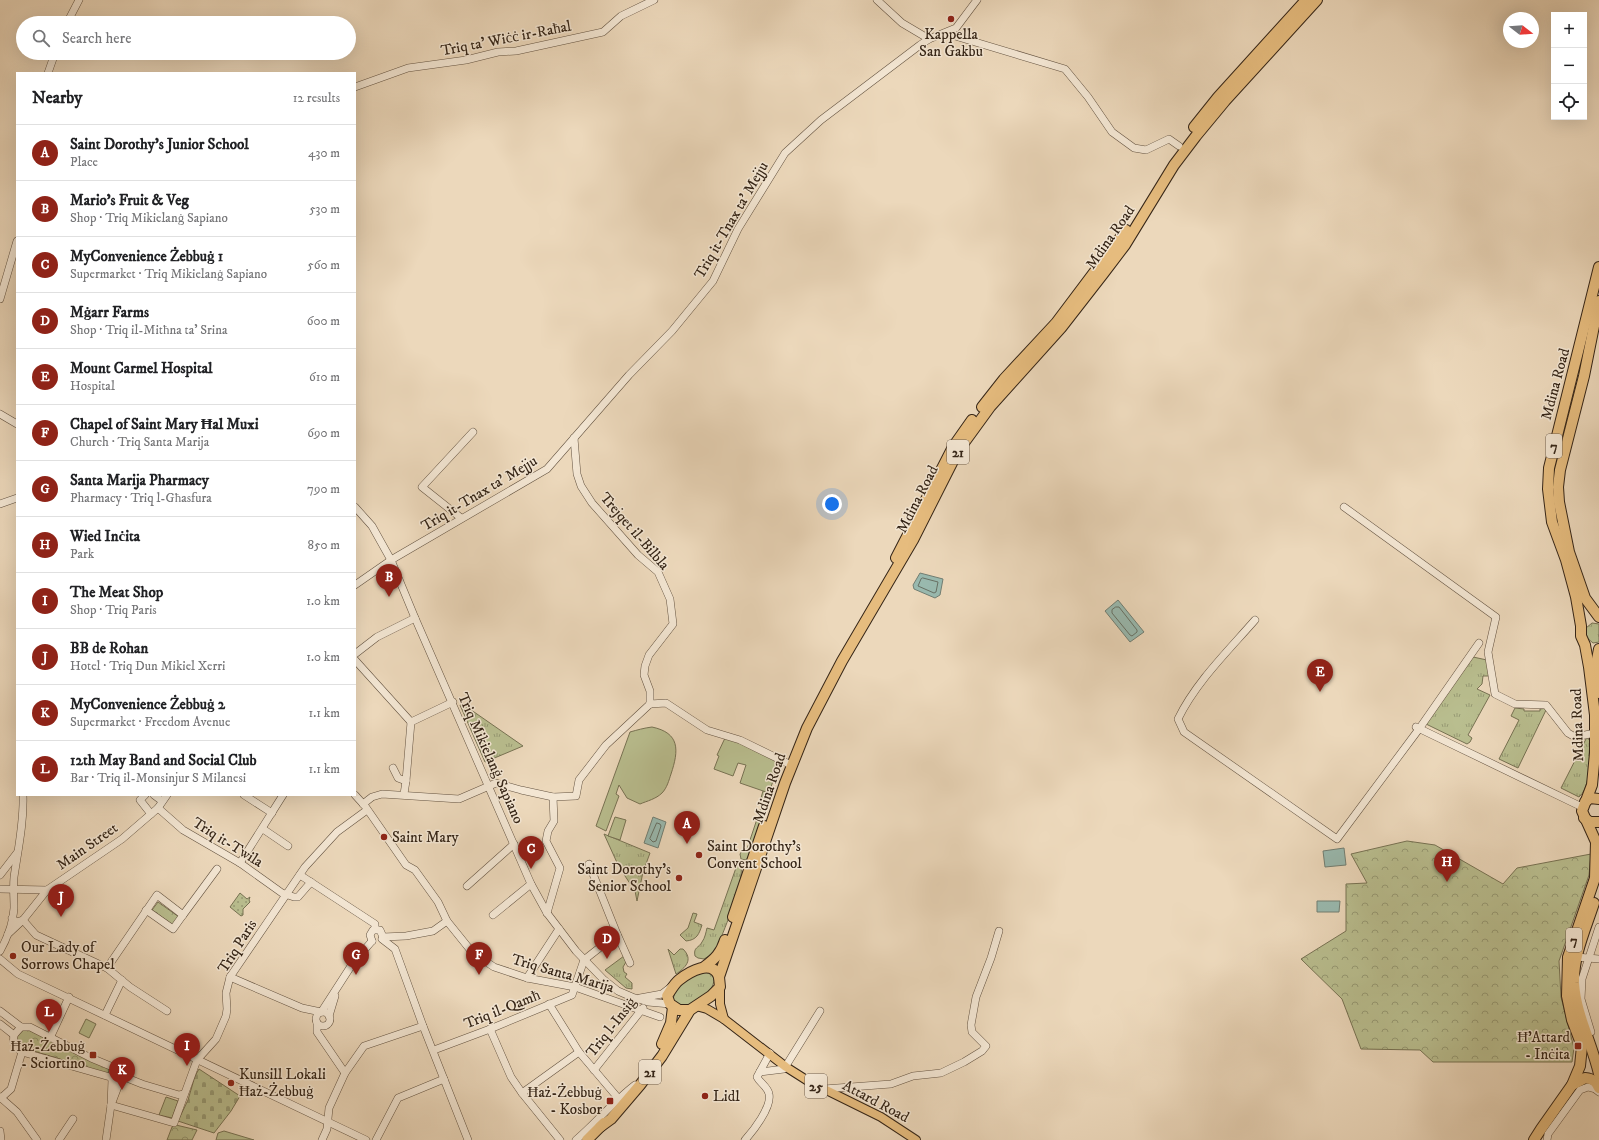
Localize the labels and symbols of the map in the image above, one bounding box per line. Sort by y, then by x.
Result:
north arrow [1503,12,1539,48]
marker: Kappella San Gakbu [946,14,956,24]
street label: Triq ta' Wiċċ ir-Raħal [439,16,573,60]
place label: Kappella San Gakbu [919,25,983,61]
street label: Triq it-Tnax ta' Mejju [690,158,773,282]
street label: Mdina Road [1082,201,1140,273]
street label: Mdina Road [1537,346,1574,422]
road number: 7 [1546,434,1562,458]
road number: 21 [947,440,969,464]
street label: Triq it-Tnax ta' Mejju [418,451,541,536]
street label: Mdina Road [892,462,943,536]
street label: Trejqet il-Bilbla [596,489,674,575]
your location [822,494,842,514]
pin: B [376,564,402,597]
pin: E [1307,659,1333,692]
street label: Mdina Road [1567,687,1588,762]
street label: Triq Mikielanġ Sapiano [453,690,528,827]
street label: Mdina Road [749,750,791,826]
pin: A [674,811,700,844]
street label: Triq it-Twila [189,813,267,872]
street label: Main Street [53,818,122,874]
place label: Saint Mary [392,828,460,847]
marker: Saint Mary [379,832,389,842]
pin: C [518,836,544,869]
place label: Saint Dorothy's Convent School [707,837,802,873]
pin: H [1434,849,1460,882]
marker: Saint Dorothy's Convent School [694,850,704,860]
place label: Saint Dorothy's Senior School [577,860,671,896]
marker: Saint Dorothy's Senior School [674,873,684,883]
pin: J [48,884,74,917]
street label: Triq Paris [214,916,261,977]
pin: D [594,926,620,959]
road number: 7 [1566,928,1582,952]
place label: Our Lady of Sorrows Chapel [21,938,115,974]
pin: G [343,942,369,975]
pin: F [466,942,492,975]
street label: Triq Santa Marija [509,950,617,997]
marker: Our Lady of Sorrows Chapel [8,951,18,961]
street label: Triq il-Qamħ [461,985,544,1033]
street label: Triq l-Insiġ [582,993,641,1061]
pin: L [36,999,62,1032]
place label: Ħ'Attard - Inċita [1517,1028,1571,1064]
pin: I [174,1033,200,1066]
place label: Ħaż-Żebbuġ - Sciortino [11,1037,85,1073]
marker: Ħ'Attard - Inċita [1573,1041,1583,1051]
marker: Ħaż-Żebbuġ - Sciortino [88,1050,98,1060]
pin: K [109,1057,135,1090]
road number: 21 [639,1060,661,1084]
place label: Kunsill Lokali Ħaż-Żebbuġ [239,1065,326,1101]
road number: 25 [805,1074,827,1098]
street label: Attard Road [839,1076,913,1127]
marker: Kunsill Lokali Ħaż-Żebbuġ [226,1078,236,1088]
place label: Ħaż-Żebbuġ - Kosbor [528,1083,602,1119]
place label: Lidl [713,1087,740,1106]
marker: Lidl [700,1091,710,1101]
marker: Ħaż-Żebbuġ - Kosbor [605,1096,615,1106]

